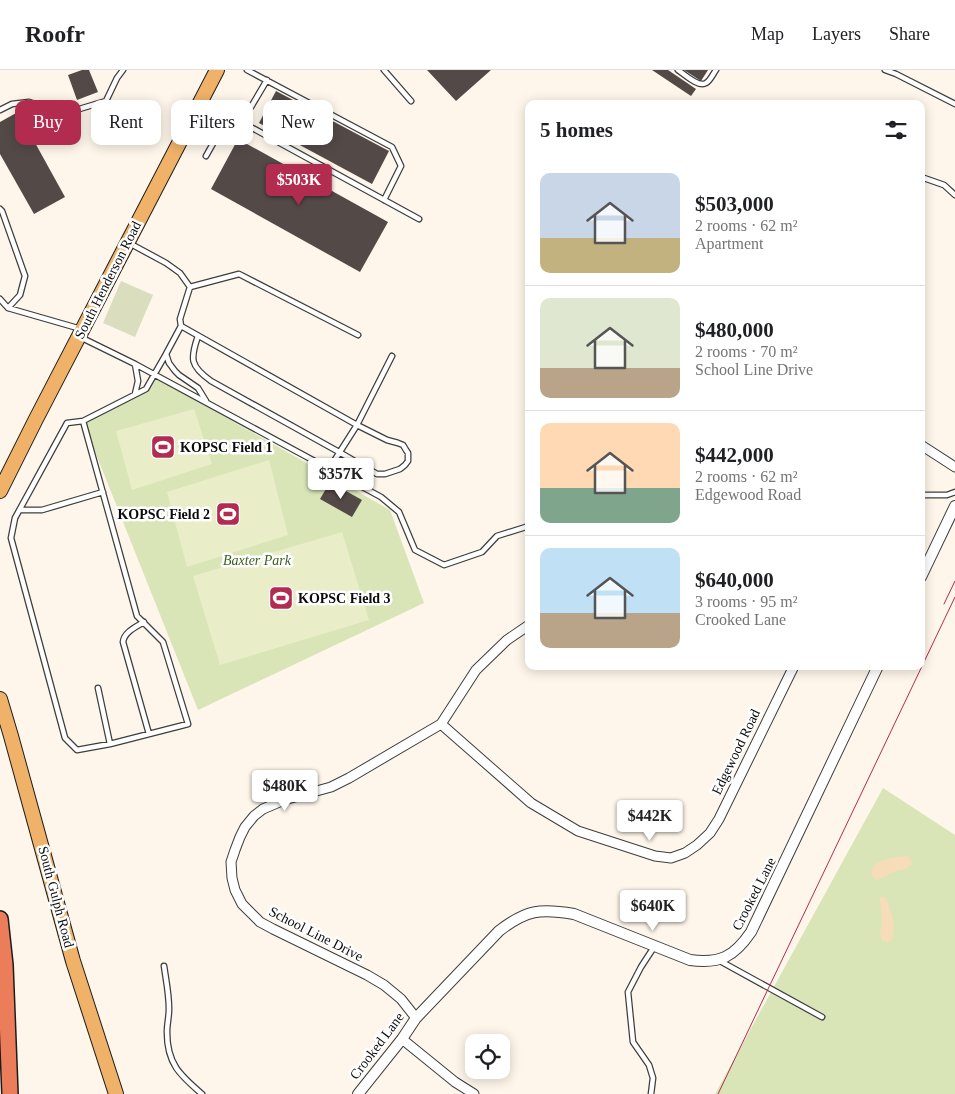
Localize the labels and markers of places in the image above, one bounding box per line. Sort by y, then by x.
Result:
pin: $503K [264,164,334,206]
sports icon: KOPSC Field 1 [150,434,176,460]
place label: KOPSC Field 1 [180,440,273,455]
pin: $357K [306,458,376,500]
sports icon: KOPSC Field 2 [215,501,241,527]
place label: KOPSC Field 2 [117,507,210,522]
sports icon: KOPSC Field 3 [268,585,294,611]
place label: KOPSC Field 3 [298,591,391,606]
pin: $480K [250,770,320,812]
pin: $442K [615,800,685,842]
pin: $640K [618,890,688,932]

